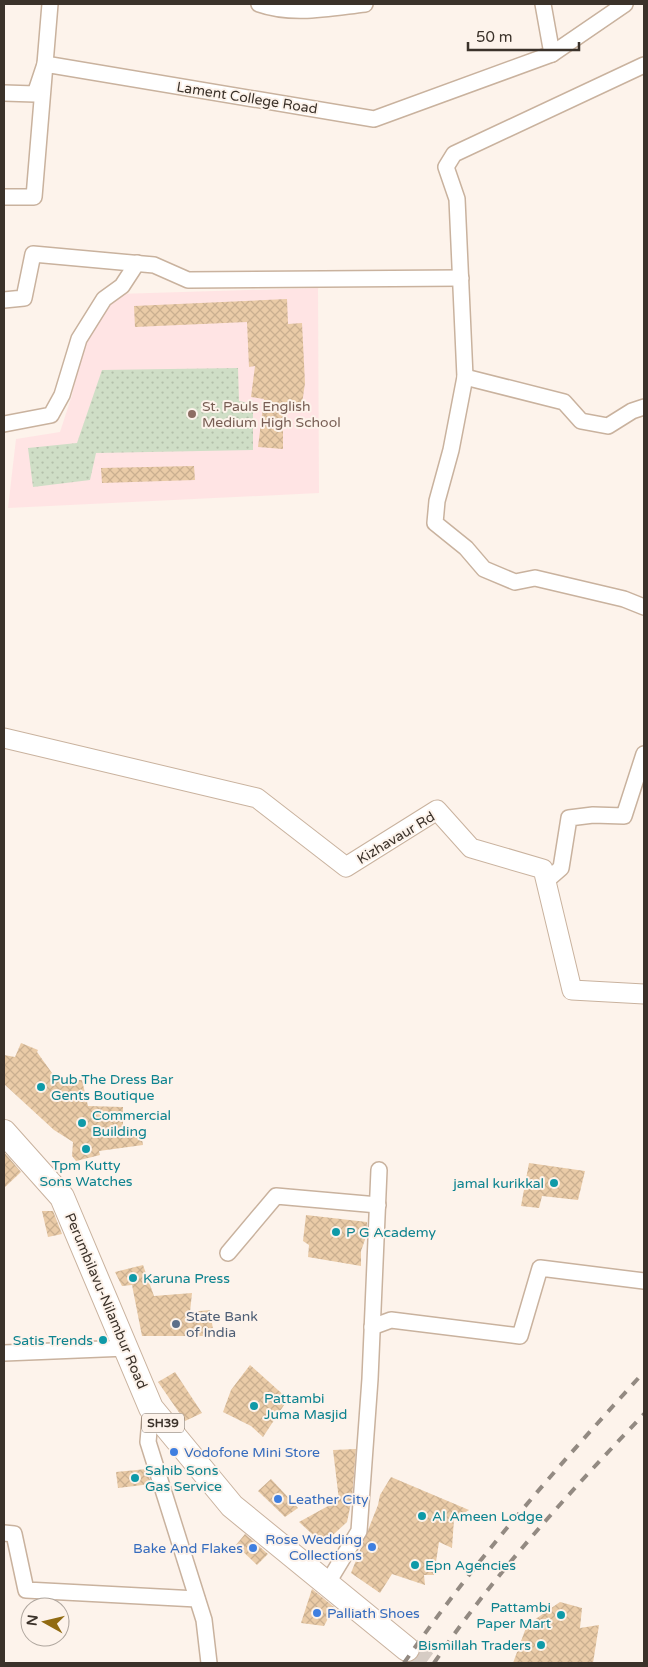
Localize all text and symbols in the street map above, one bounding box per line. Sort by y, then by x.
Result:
scale bar [468,20,579,52]
text: 50 m [476,28,513,46]
street label: Lament College Road [175,78,319,118]
place label: St. Pauls English Medium High School [202,398,341,431]
marker: St. Pauls English Medium High School [186,408,198,420]
street label: Kizhavaur Rd [354,808,438,868]
place label: Pub The Dress Bar Gents Boutique [51,1071,174,1104]
marker: Pub The Dress Bar Gents Boutique [35,1081,47,1093]
place label: Commercial Building [92,1107,171,1140]
marker: Commercial Building [76,1117,88,1129]
marker: Tpm Kutty Sons Watches [80,1143,92,1155]
place label: Tpm Kutty Sons Watches [39,1157,133,1190]
place label: jamal kurikkal [452,1175,544,1192]
marker: jamal kurikkal [548,1177,560,1189]
street label: Perumbilavu-Nilambur Road [61,1210,151,1392]
place label: P G Academy [346,1224,436,1241]
marker: P G Academy [330,1226,342,1238]
place label: Karuna Press [143,1270,230,1287]
marker: Karuna Press [127,1272,139,1284]
place label: State Bank of India [186,1308,258,1341]
marker: State Bank of India [170,1318,182,1330]
place label: Satis Trends [13,1332,93,1349]
marker: Satis Trends [97,1334,109,1346]
place label: Pattambi Juma Masjid [264,1390,347,1423]
marker: Pattambi Juma Masjid [248,1400,260,1412]
road number: SH39 [142,1414,184,1432]
place label: Vodofone Mini Store [184,1444,320,1461]
marker: Vodofone Mini Store [168,1446,180,1458]
place label: Sahib Sons Gas Service [145,1462,222,1495]
marker: Sahib Sons Gas Service [129,1472,141,1484]
place label: Leather City [288,1491,369,1508]
marker: Leather City [272,1493,284,1505]
place label: Al Ameen Lodge [432,1508,543,1525]
marker: Al Ameen Lodge [416,1510,428,1522]
place label: Rose Wedding Collections [265,1531,362,1564]
place label: Bake And Flakes [133,1540,243,1557]
marker: Rose Wedding Collections [366,1541,378,1553]
marker: Bake And Flakes [247,1542,259,1554]
place label: Epn Agencies [425,1557,516,1574]
marker: Epn Agencies [409,1559,421,1571]
north arrow [20,1597,70,1647]
place label: Pattambi Paper Mart [476,1599,552,1632]
place label: Palliath Shoes [327,1605,420,1622]
marker: Palliath Shoes [311,1607,323,1619]
marker: Pattambi Paper Mart [555,1609,567,1621]
text: N [23,1614,42,1627]
place label: Bismillah Traders [418,1637,531,1654]
marker: Bismillah Traders [535,1639,547,1651]

